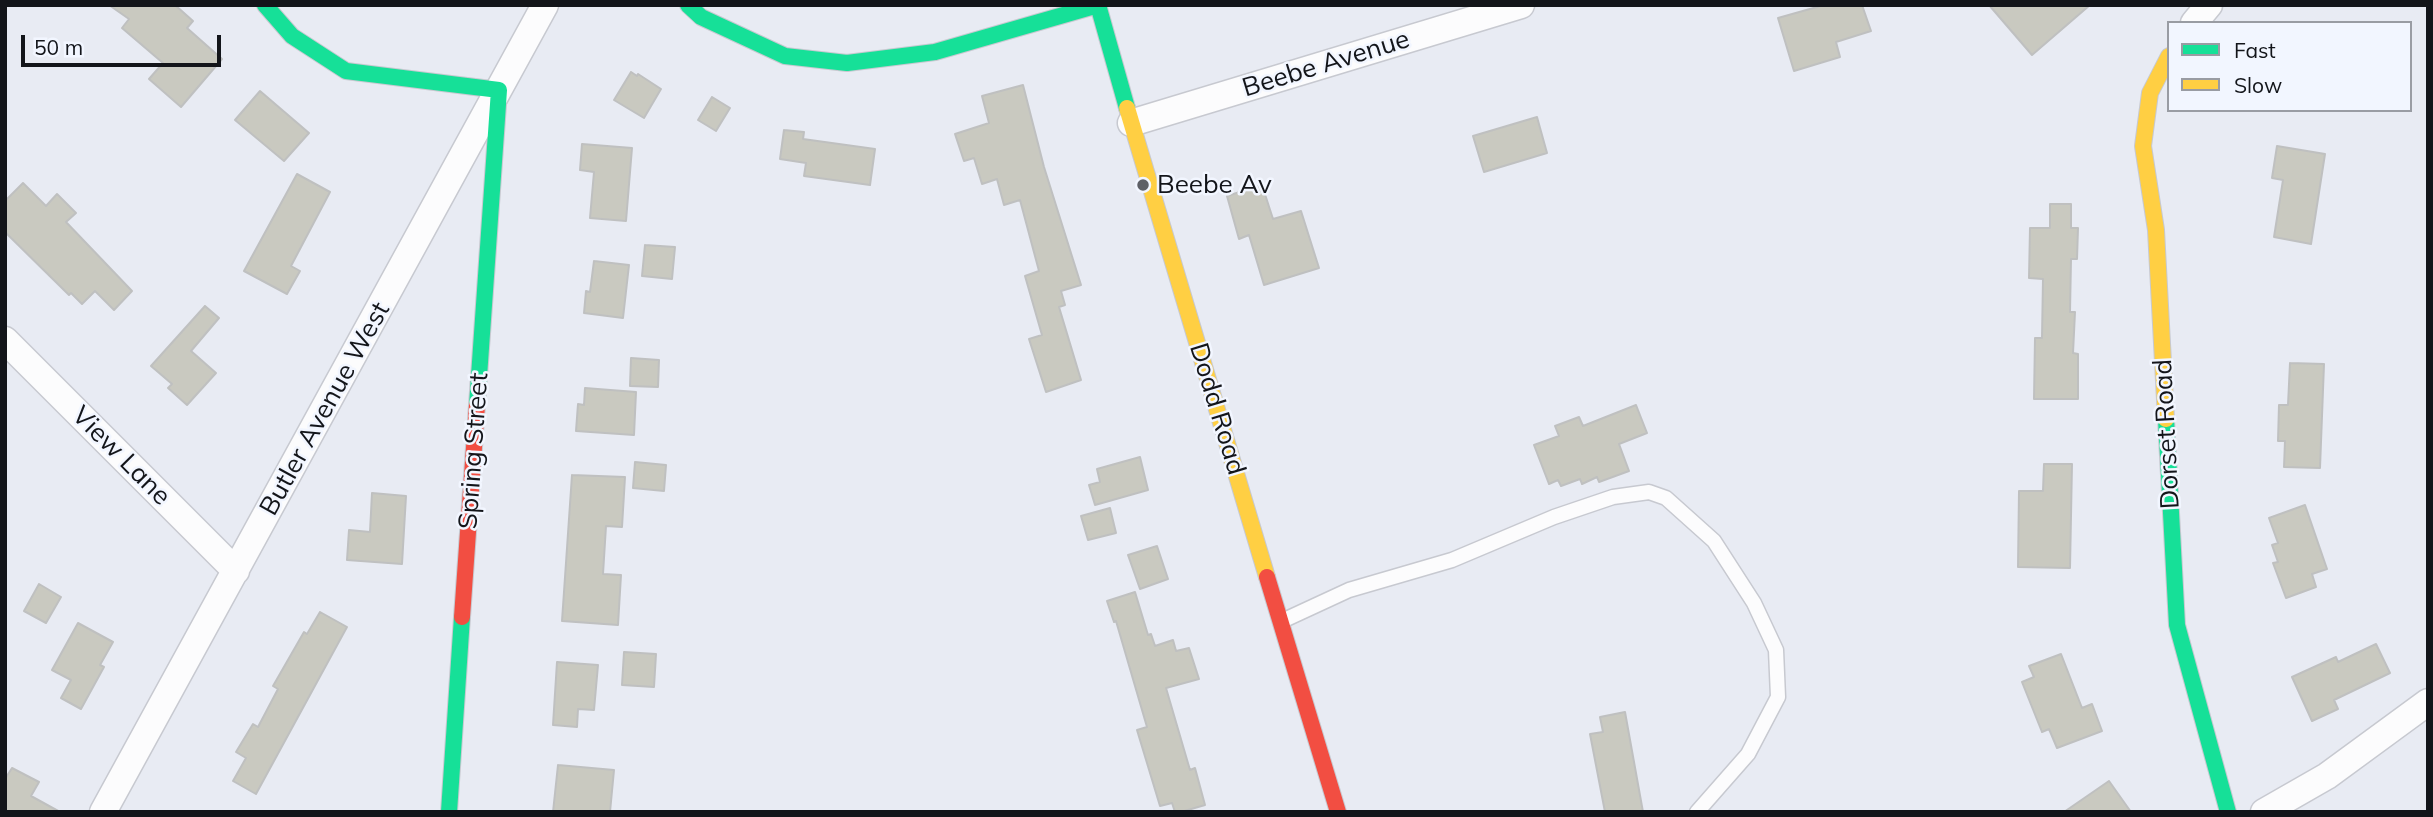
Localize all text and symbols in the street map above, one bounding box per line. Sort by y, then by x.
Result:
scale bar [24,21,224,65]
legend [2167,21,2412,112]
street label: Beebe Avenue [1239,24,1413,104]
text: 50 m [34,34,83,60]
text: Fast [2234,37,2276,63]
text: Slow [2234,72,2282,98]
place label: Beebe Av [1157,169,1272,201]
marker: Beebe Av [1135,177,1151,193]
street label: Butler Avenue West [253,297,397,521]
street label: Dodd Road [1182,339,1252,479]
street label: Dorset Road [2147,358,2187,510]
street label: Spring Street [453,372,495,530]
street label: View Lane [65,400,177,512]

